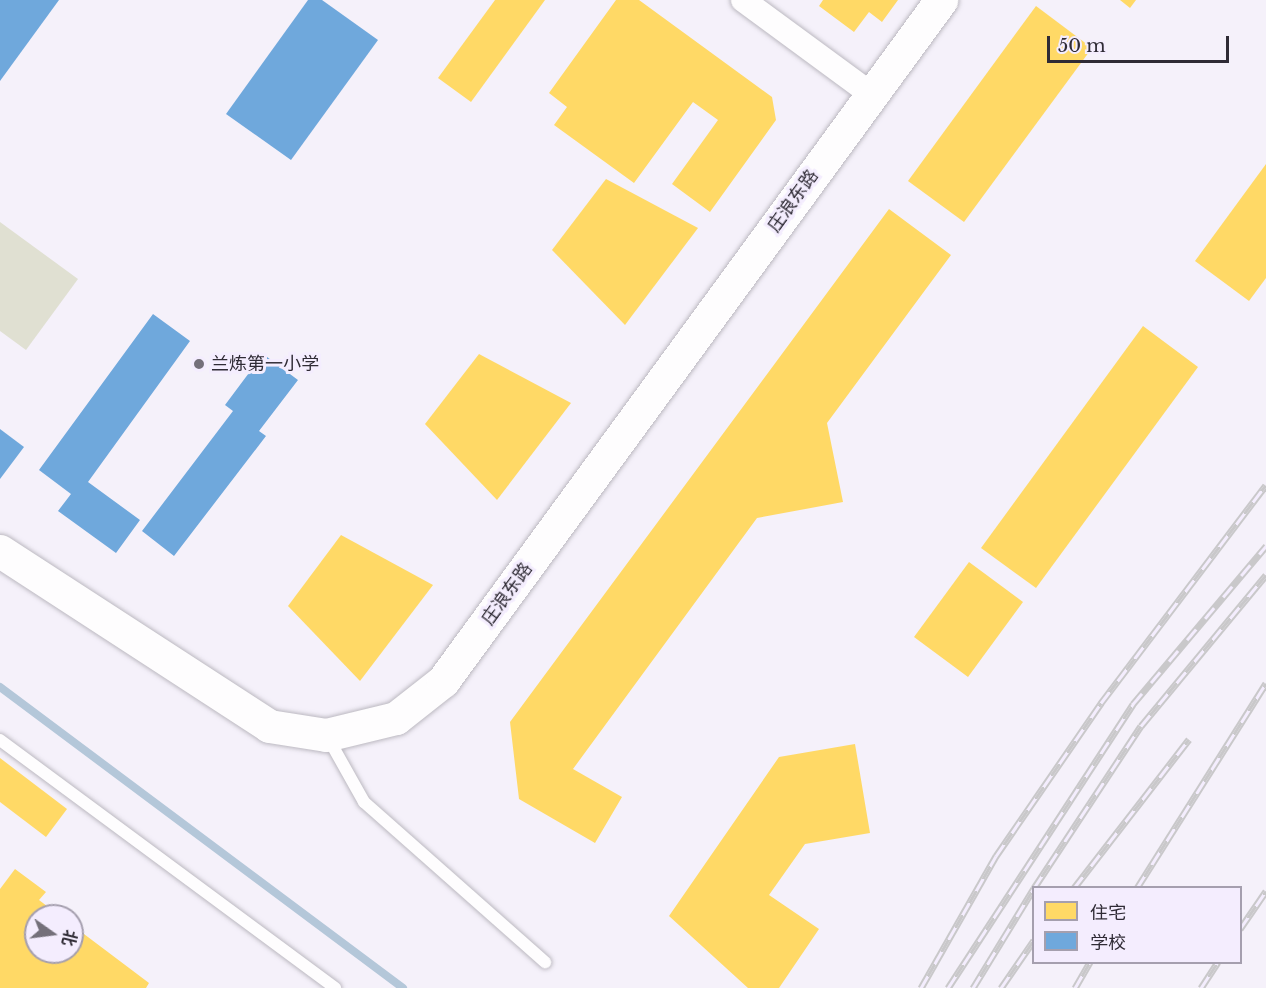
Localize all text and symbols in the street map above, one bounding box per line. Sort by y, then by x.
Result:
scale bar [1050,24,1232,62]
text: 50 m [1058,35,1106,57]
street label: 庄浪东路 [763,166,823,236]
place label: 兰炼第一小学 [211,353,319,375]
marker: 兰炼第一小学 [192,357,206,371]
street label: 庄浪东路 [477,559,537,629]
legend [1032,886,1242,964]
text: 住宅 [1090,902,1126,924]
north arrow [24,904,84,964]
text: 北 [58,928,81,948]
text: 学校 [1090,932,1126,954]

